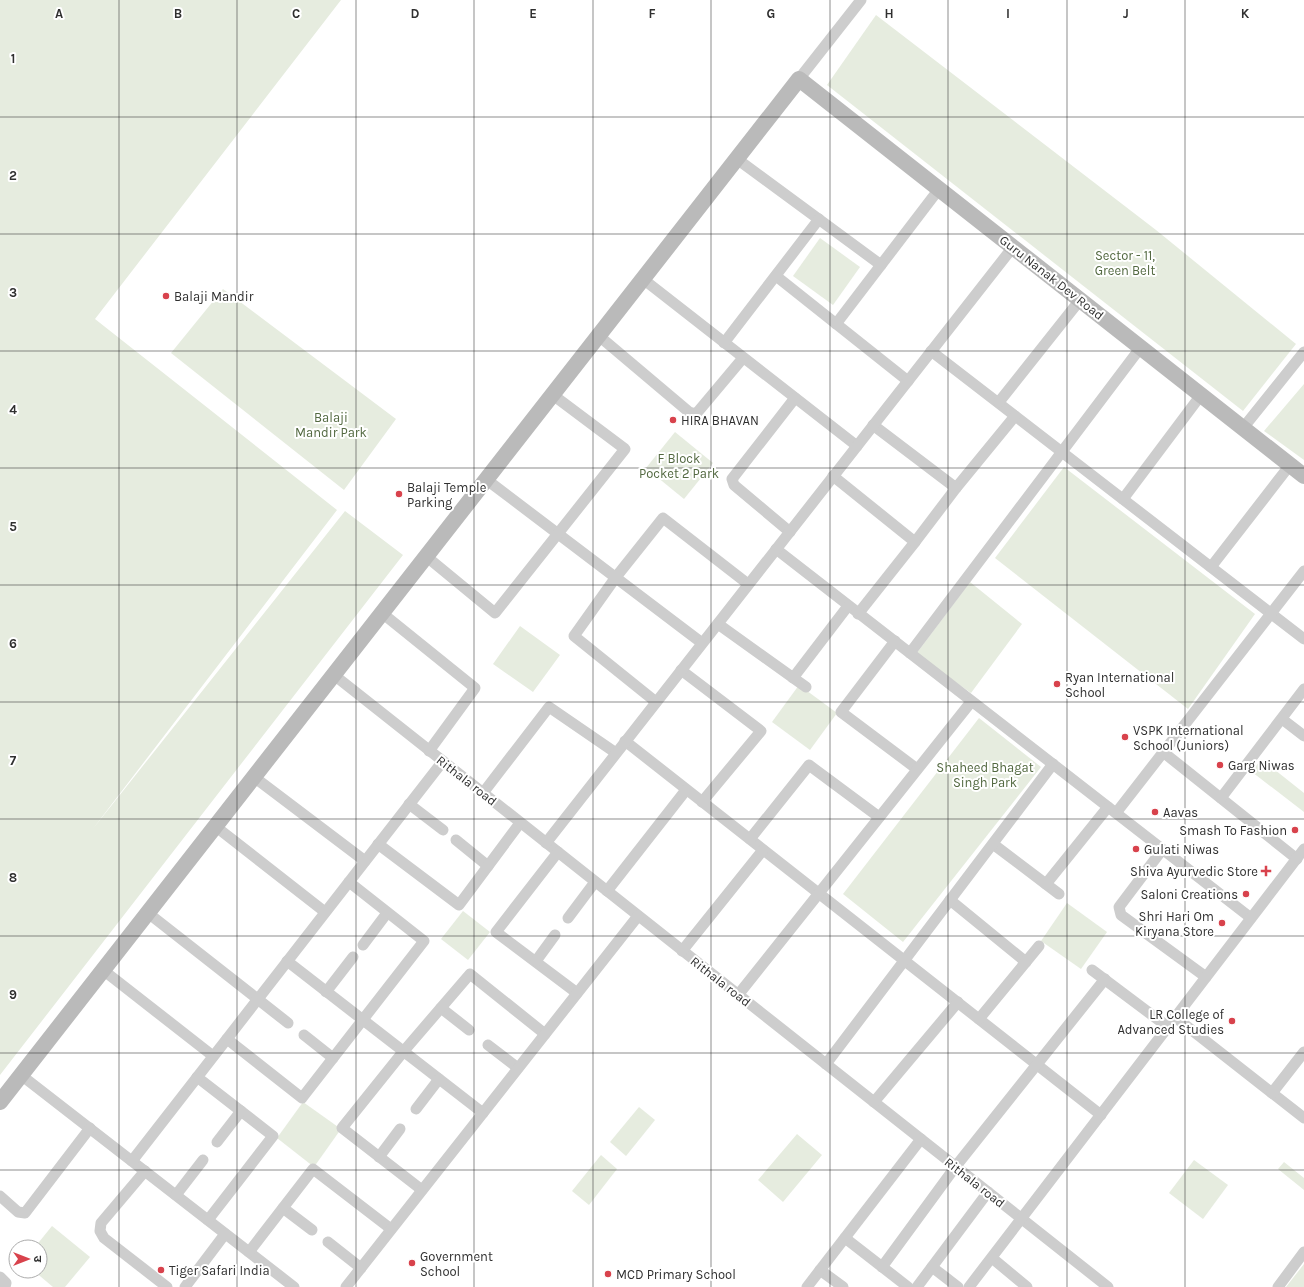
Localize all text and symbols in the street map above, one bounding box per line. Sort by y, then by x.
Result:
text: A [55,6,63,21]
text: B [174,6,182,21]
text: C [292,6,300,21]
text: D [411,6,420,21]
text: E [529,6,537,21]
text: F [648,6,656,21]
text: G [767,6,775,21]
text: H [884,6,894,21]
text: I [1006,6,1010,21]
text: J [1123,6,1129,21]
text: K [1241,6,1250,21]
text: 1 [11,51,15,66]
text: 2 [9,168,17,183]
street label: Guru Nanak Dev Road [997,232,1107,323]
park label: Sector - 11, Green Belt [1095,248,1155,278]
text: 3 [9,285,17,300]
place label: Balaji Mandir [174,289,254,304]
marker: Balaji Mandir [161,291,171,301]
text: 4 [9,402,17,417]
park label: Balaji Mandir Park [295,410,367,440]
place label: HIRA BHAVAN [681,413,759,428]
marker: HIRA BHAVAN [668,415,678,425]
park label: F Block Pocket 2 Park [639,451,719,481]
place label: Balaji Temple Parking [407,480,487,510]
marker: Balaji Temple Parking [394,489,404,499]
text: 5 [9,519,17,534]
text: 6 [9,636,17,651]
place label: Ryan International School [1065,670,1174,700]
marker: Ryan International School [1052,679,1062,689]
place label: VSPK International School (Juniors) [1133,723,1244,753]
marker: VSPK International School (Juniors) [1120,732,1130,742]
street label: Rithala road [434,752,500,809]
text: 7 [10,753,17,768]
place label: Garg Niwas [1228,758,1295,773]
park label: Shaheed Bhagat Singh Park [936,760,1034,790]
marker: Garg Niwas [1215,760,1225,770]
place label: Aavas [1163,805,1198,820]
marker: Aavas [1150,807,1160,817]
place label: Smash To Fashion [1179,823,1287,838]
marker: Smash To Fashion [1290,825,1300,835]
place label: Gulati Niwas [1144,842,1219,857]
marker: Gulati Niwas [1131,844,1141,854]
place label: Shiva Ayurvedic Store [1130,864,1258,879]
marker: Shiva Ayurvedic Store [1261,866,1271,876]
text: 8 [9,870,17,885]
place label: Saloni Creations [1140,887,1238,902]
marker: Saloni Creations [1241,889,1251,899]
place label: Shri Hari Om Kiryana Store [1135,909,1214,939]
marker: Shri Hari Om Kiryana Store [1217,918,1227,928]
street label: Rithala road [688,953,754,1010]
text: 9 [9,987,17,1002]
place label: LR College of Advanced Studies [1117,1007,1225,1037]
marker: LR College of Advanced Studies [1227,1016,1237,1026]
street label: Rithala road [942,1154,1008,1211]
north arrow [8,1239,48,1279]
place label: Government School [420,1249,493,1279]
text: उ [31,1256,44,1263]
marker: Government School [407,1258,417,1268]
place label: Tiger Safari India [169,1263,270,1278]
marker: Tiger Safari India [156,1265,166,1275]
place label: MCD Primary School [616,1267,736,1282]
marker: MCD Primary School [603,1269,613,1279]

